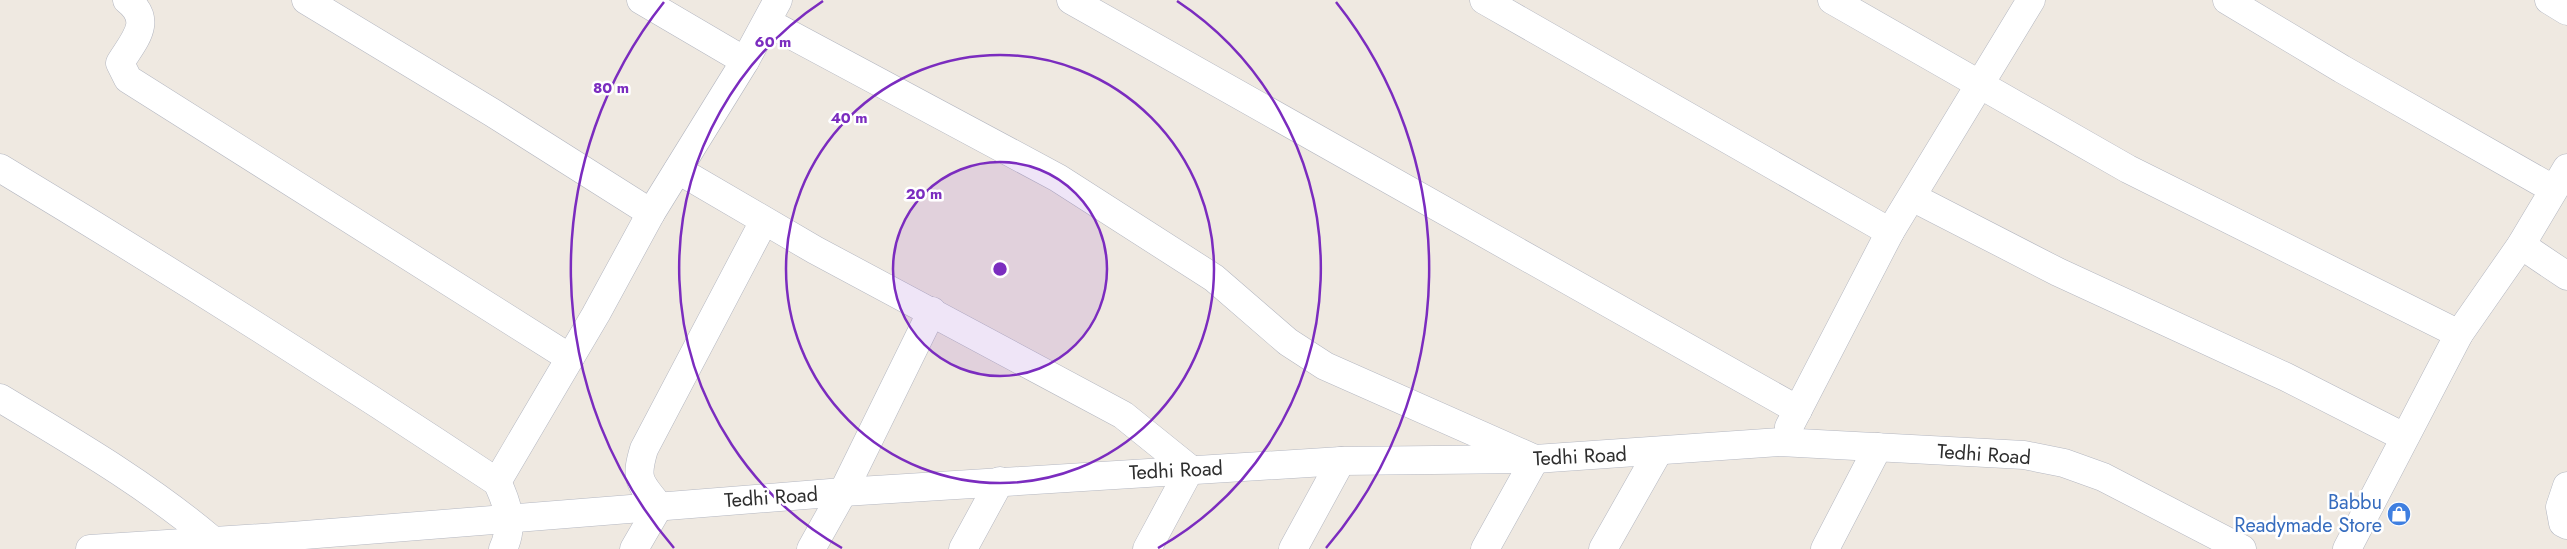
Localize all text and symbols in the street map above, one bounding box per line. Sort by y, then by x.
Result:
text: 60 m [755,31,791,53]
text: 80 m [593,77,629,99]
text: 40 m [830,107,868,129]
text: 20 m [906,183,942,205]
centre of rings [991,260,1009,278]
street label: Tedhi Road [1936,437,2032,472]
street label: Tedhi Road [1532,440,1628,473]
street label: Tedhi Road [1128,454,1224,487]
street label: Tedhi Road [723,480,819,515]
place label: Babbu Readymade Store [2234,488,2382,540]
shop icon: Babbu Readymade Store [2386,501,2412,527]

